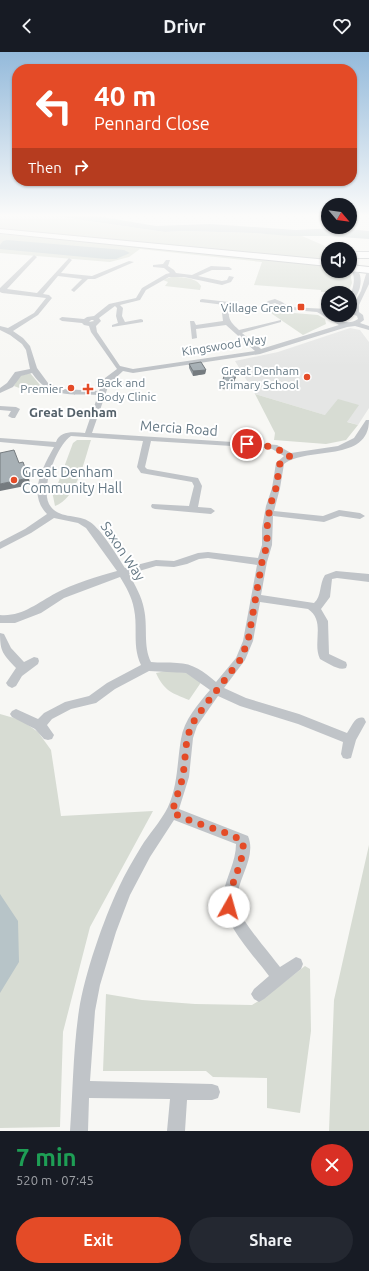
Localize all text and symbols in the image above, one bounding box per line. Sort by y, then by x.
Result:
icon: back [16,15,38,37]
icon: heart [331,15,353,37]
text: Drivr [163,16,206,36]
icon: left [28,80,80,132]
text: 40 m [94,80,156,111]
text: Pennard Close [94,113,210,133]
icon: right [70,156,92,178]
text: Then [28,159,62,176]
north arrow [321,198,357,234]
map controls [321,198,357,322]
button: sound [321,242,357,278]
button: layers [321,286,357,322]
place label: Village Green [221,301,293,314]
marker: Village Green [296,302,306,312]
street label: Kingswood Way [181,332,267,358]
place label: Great Denham Primary School [219,364,299,391]
marker: Great Denham Primary School [302,372,312,382]
place label: Back and Body Clinic [97,376,156,403]
place label: Premier [20,382,63,395]
marker: Premier [66,383,76,393]
marker: Back and Body Clinic [82,383,94,395]
district label: Great Denham [29,405,117,419]
street label: Mercia Road [140,417,218,439]
pin [230,427,264,461]
icon: arrive [236,433,258,455]
place label: Great Denham Community Hall [22,464,122,496]
marker: Great Denham Community Hall [9,475,19,485]
street label: Saxon Way [98,519,149,584]
position arrow [208,886,250,928]
text: 7 min [16,1144,77,1171]
button: close [311,1144,353,1186]
text: 520 m · 07:45 [16,1173,94,1187]
button: Exit [16,1217,181,1263]
button: Share [189,1217,353,1263]

